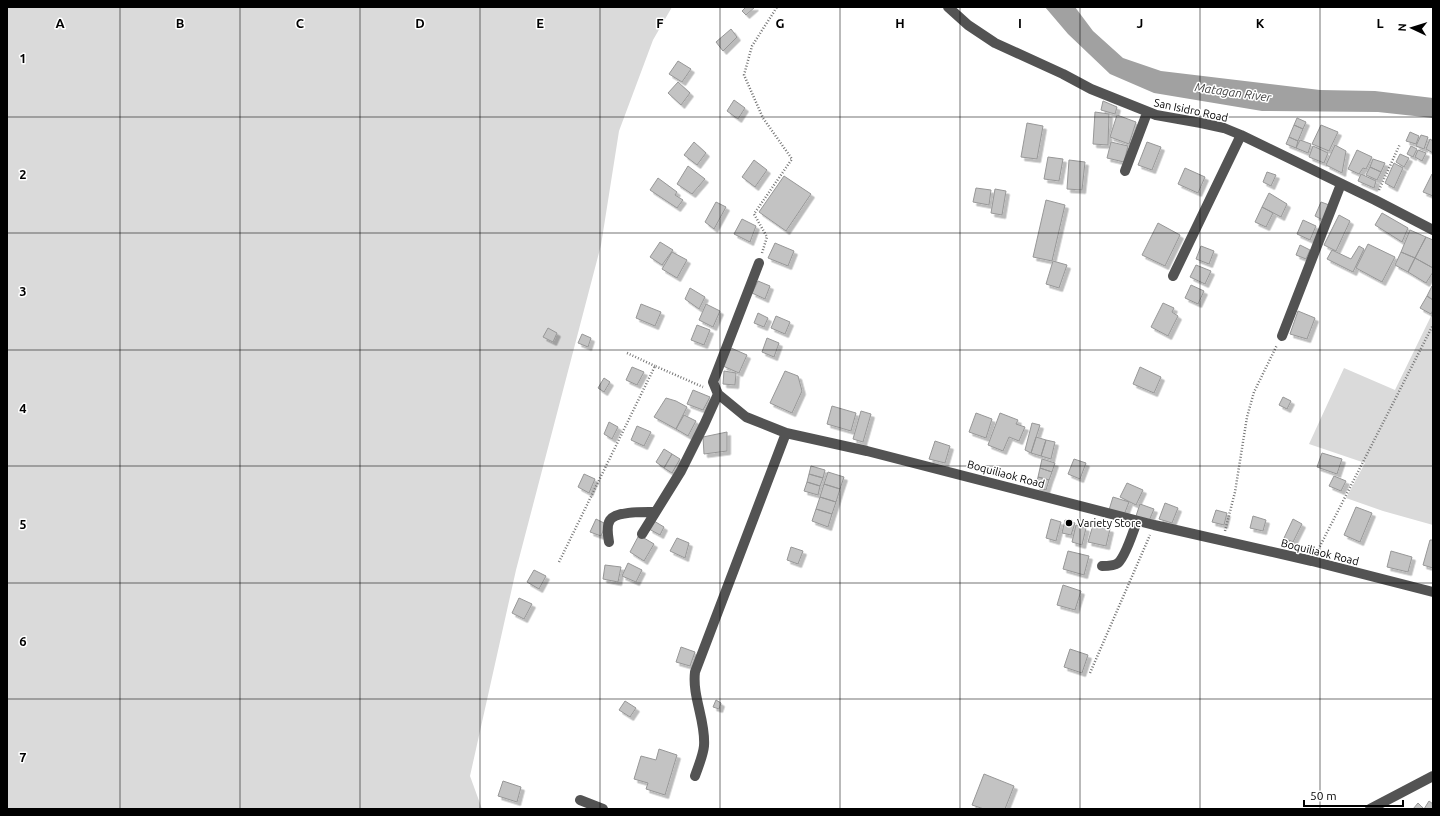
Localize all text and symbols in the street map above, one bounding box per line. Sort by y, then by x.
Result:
north arrow [1392,8,1432,48]
text: A [55,16,65,30]
text: B [176,16,185,30]
text: C [296,16,305,30]
text: D [415,16,425,30]
text: E [536,16,544,30]
text: F [656,16,664,30]
text: G [776,16,785,30]
text: H [895,16,905,30]
text: I [1018,16,1022,30]
text: J [1137,16,1143,30]
text: K [1256,16,1265,30]
text: L [1376,16,1384,30]
text: N [1396,23,1408,32]
text: 1 [19,51,27,65]
water label: Matagan River [1194,80,1272,104]
street label: San Isidro Road [1153,96,1229,124]
text: 2 [19,167,27,181]
text: 3 [19,284,27,298]
text: 4 [19,401,27,415]
street label: Boquiliaok Road [966,458,1046,490]
text: 5 [19,517,27,531]
place label: Variety Store [1077,517,1141,529]
marker: Variety Store [1064,518,1074,528]
street label: Boquiliaok Road [1280,537,1360,567]
text: 6 [19,634,27,648]
text: 7 [19,750,27,764]
scale bar [1304,782,1403,808]
text: 50 m [1310,789,1337,802]

